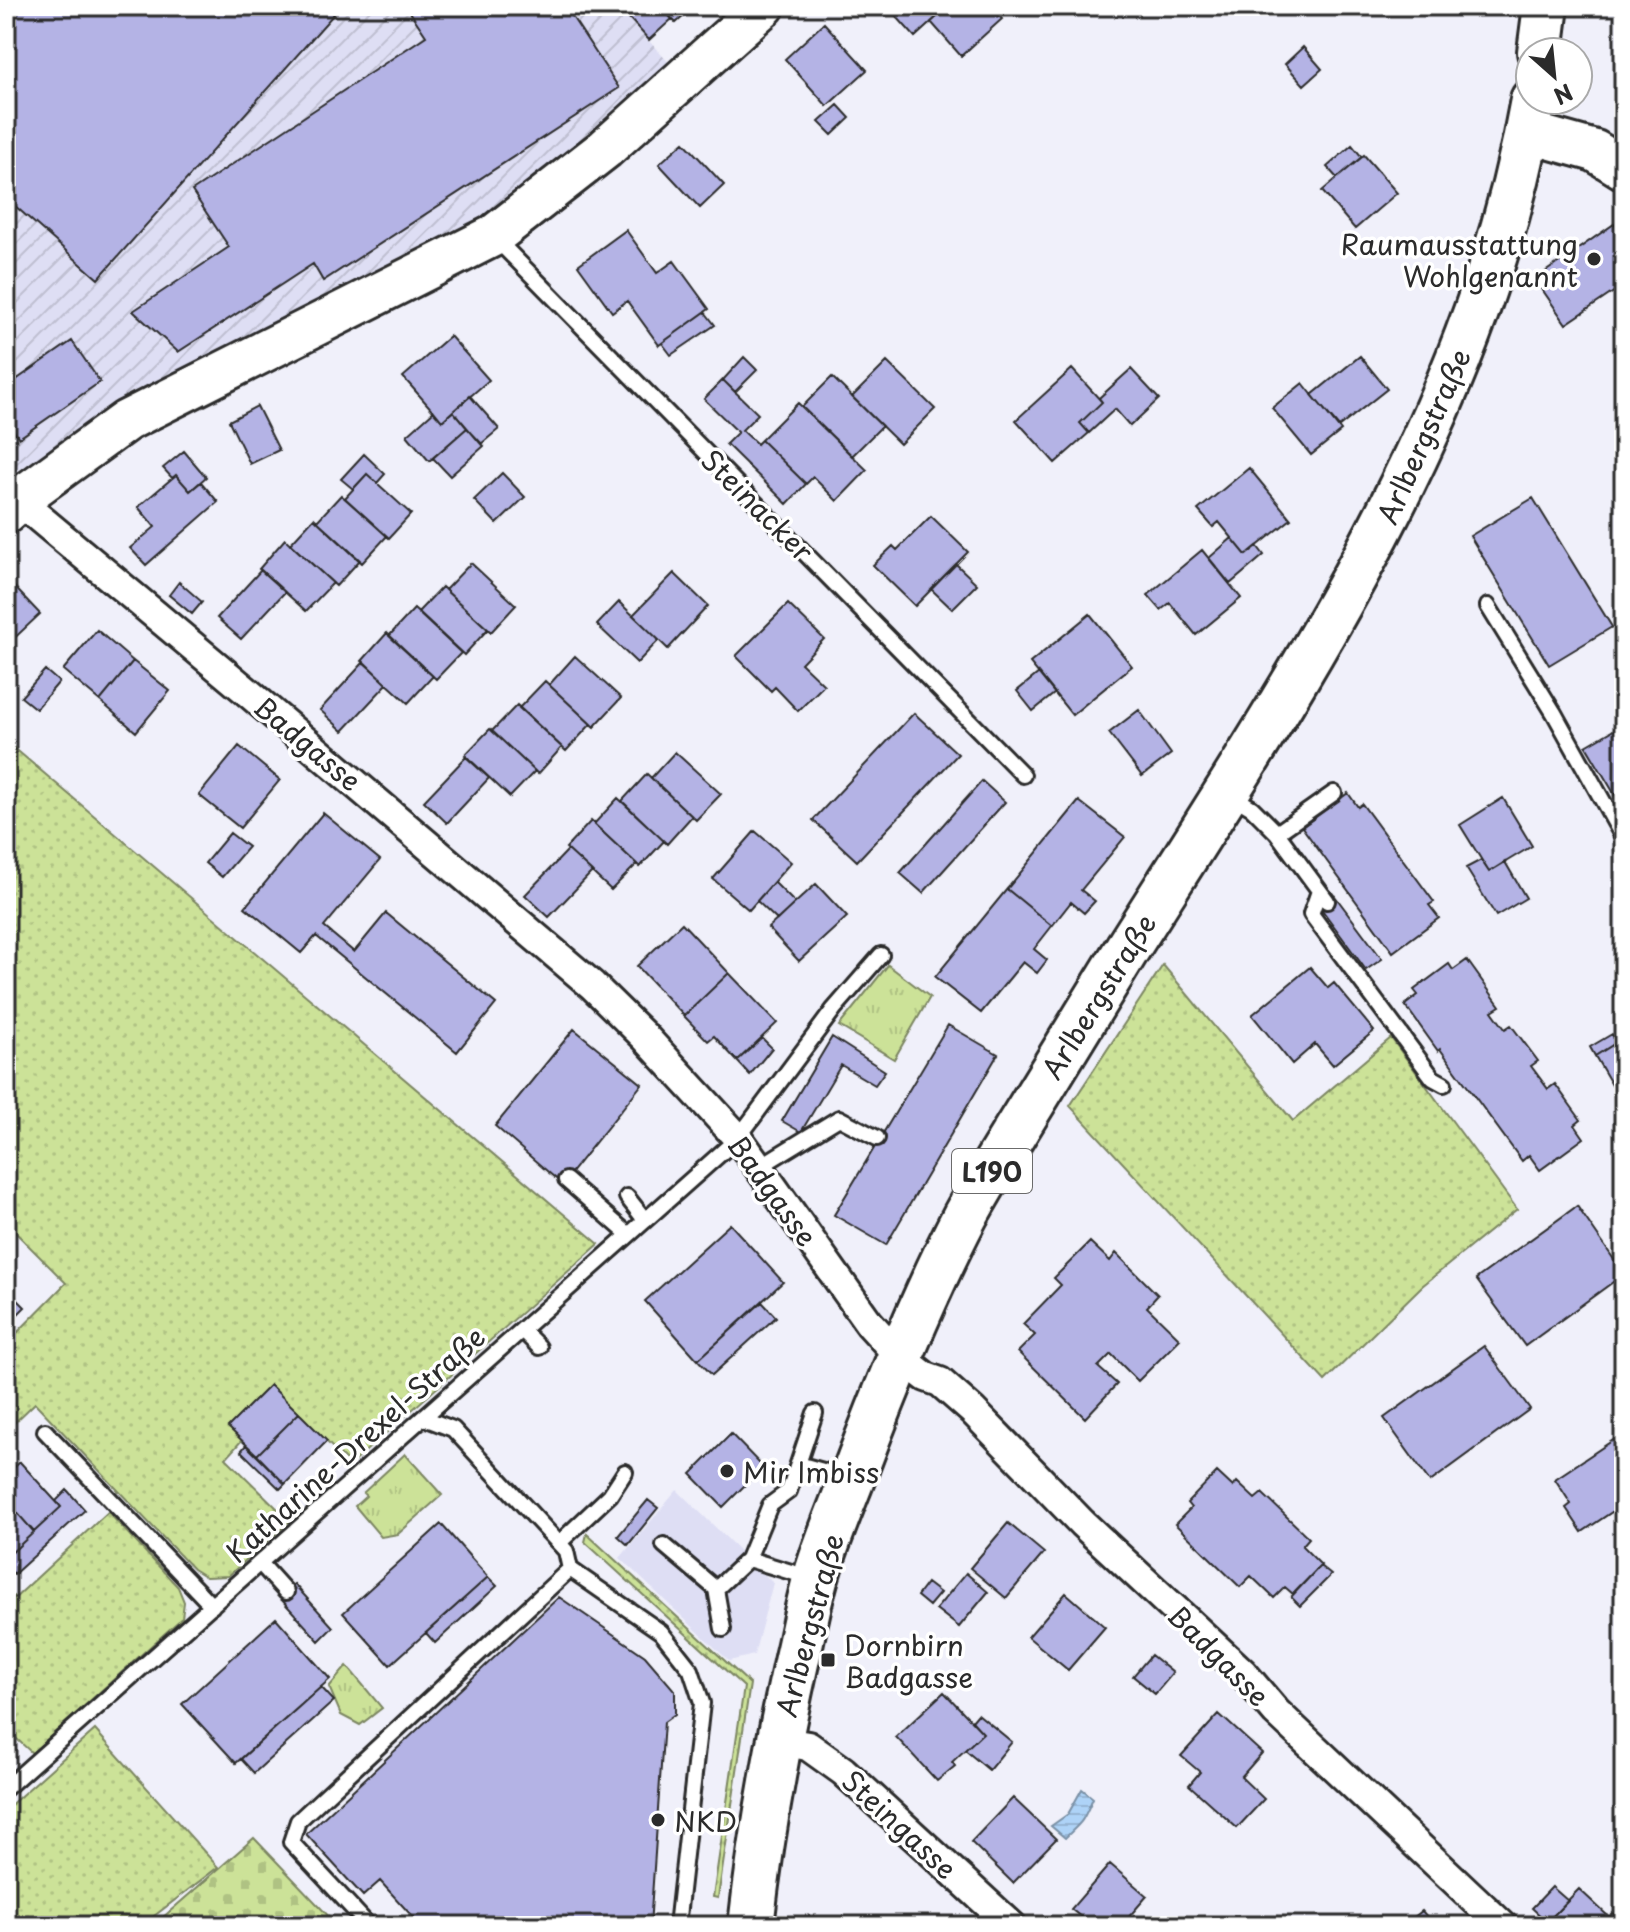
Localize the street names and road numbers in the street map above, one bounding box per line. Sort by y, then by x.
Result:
street label: Arlbergstraße [1365,341,1481,531]
street label: Steinacker [692,439,824,571]
street label: Badgasse [245,685,371,801]
street label: Arlbergstraße [1030,905,1166,1087]
street label: Badgasse [718,1125,828,1255]
road number: L190 [952,1149,1032,1193]
street label: Katharine-Drexel-Straße [216,1316,494,1572]
street label: Arlbergstraße [764,1529,854,1721]
street label: Badgasse [1158,1594,1280,1716]
street label: Steingasse [833,1759,967,1889]

